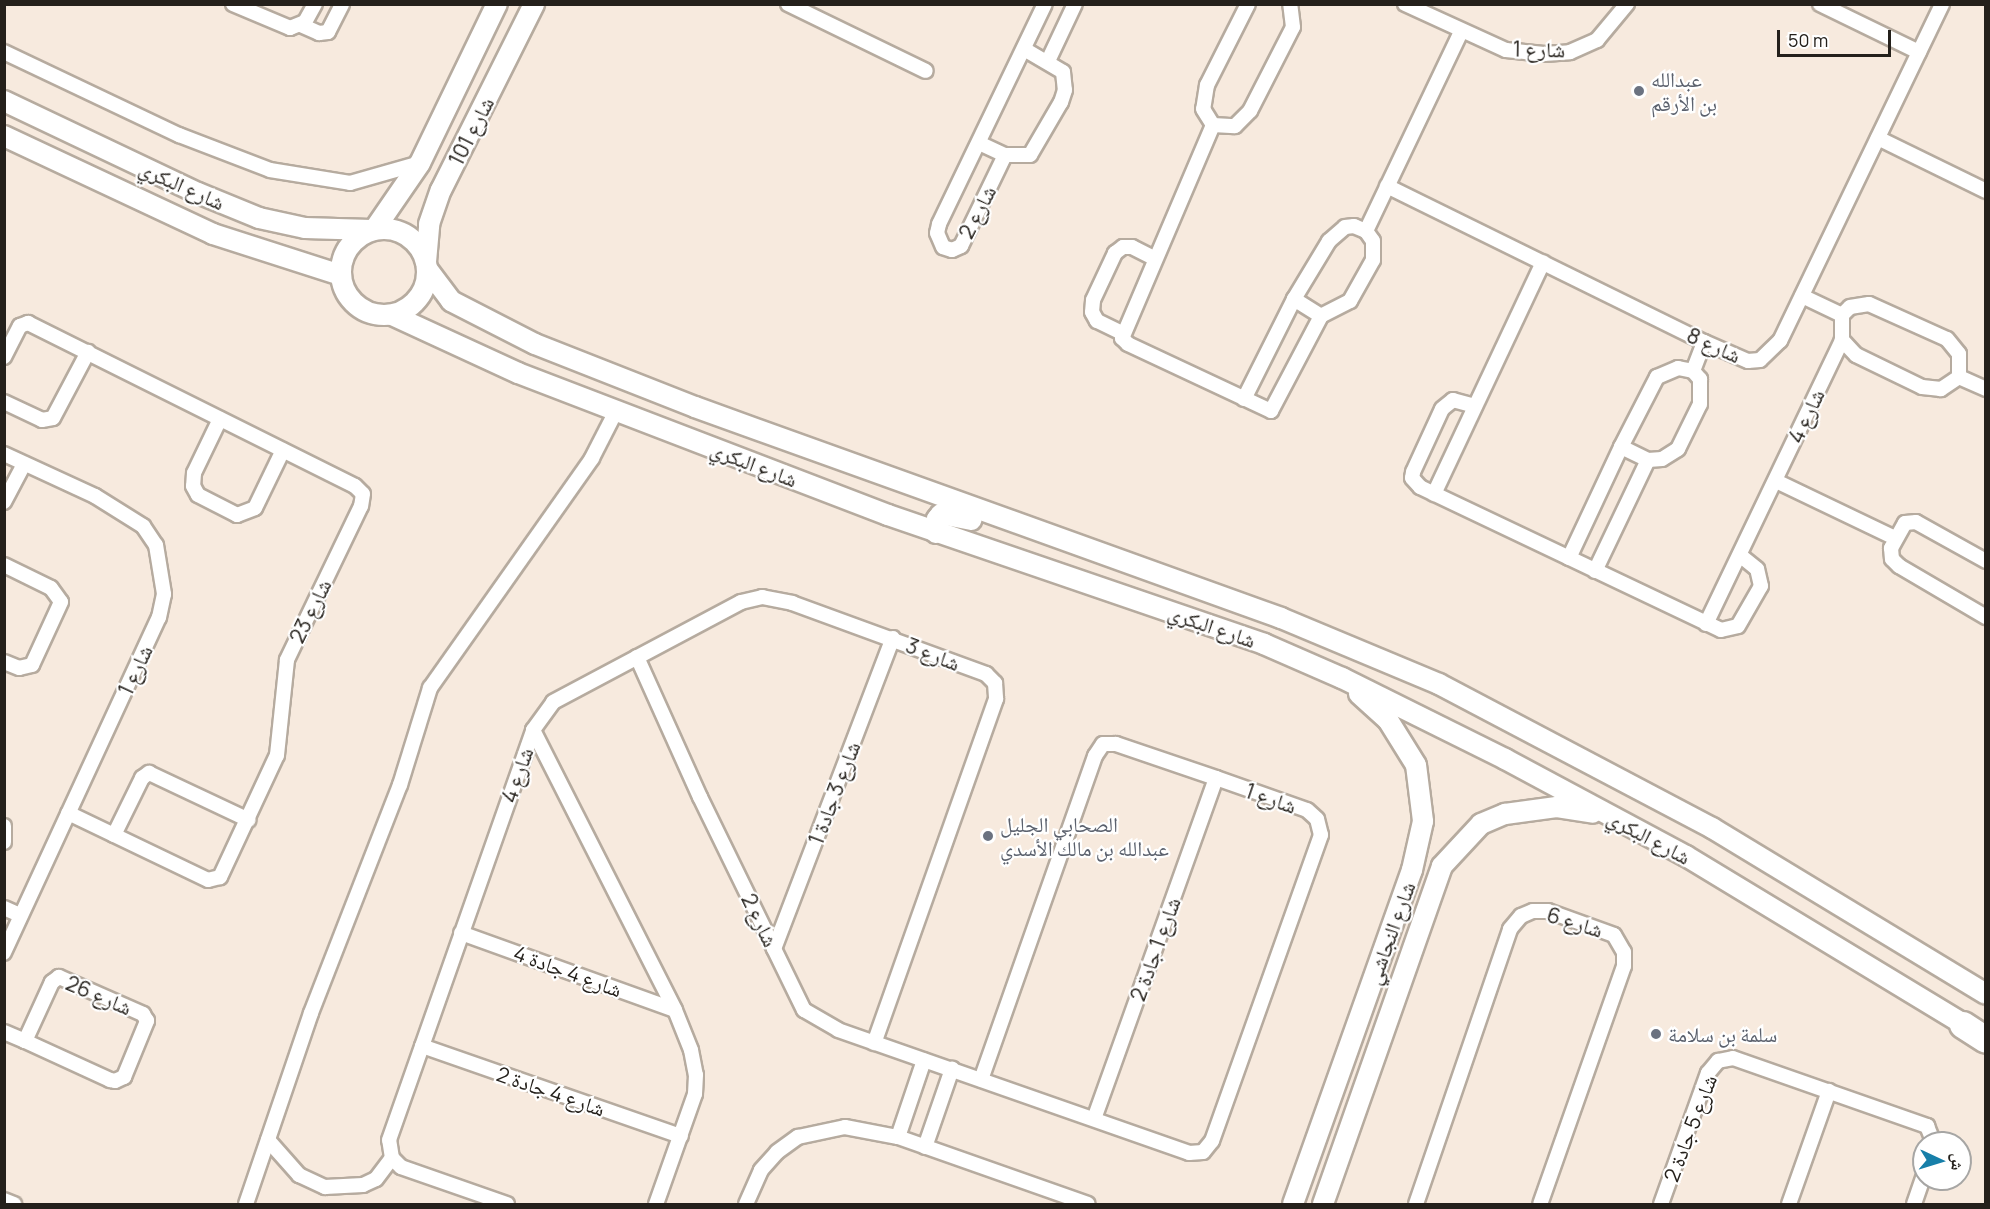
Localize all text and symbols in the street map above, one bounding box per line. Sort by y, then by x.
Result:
scale bar [1780,18,1894,56]
text: 50 m [1788,28,1828,52]
street label: شارع 1 [1513,36,1565,62]
place label: عبدالله بن الأرقم [1651,66,1717,116]
marker: عبدالله بن الأرقم [1632,84,1646,98]
street label: شارع 101 [443,93,499,169]
street label: شارع البكري [135,155,229,215]
street label: شارع 2 [953,181,1001,243]
street label: شارع 8 [1683,322,1745,368]
street label: شارع 4 [1783,385,1829,447]
street label: شارع البكري [707,436,801,492]
street label: شارع 23 [284,575,336,647]
street label: شارع البكري [1165,599,1259,653]
street label: شارع 3 [902,632,964,676]
street label: شارع 1 [113,641,157,699]
street label: شارع 3 جادة 1 [803,738,865,848]
street label: شارع 4 [496,744,538,806]
street label: شارع 1 [1242,778,1300,818]
street label: شارع البكري [1603,805,1695,869]
place label: الصحابي الجليل عبدالله بن مالك الأسدي [1000,811,1169,861]
marker: الصحابي الجليل عبدالله بن مالك الأسدي [981,829,995,843]
street label: شارع النجاشي [1360,878,1420,988]
street label: شارع 2 [736,889,784,951]
street label: شارع 1 جادة 2 [1125,894,1185,1004]
street label: شارع 6 [1544,902,1606,942]
street label: شارع 4 جادة 4 [510,940,626,1002]
street label: شارع 26 [62,970,136,1020]
place label: سلمة بن سلامة [1668,1021,1777,1047]
marker: سلمة بن سلامة [1649,1027,1663,1041]
street label: شارع 4 جادة 2 [494,1061,608,1121]
street label: شارع 5 جادة 2 [1658,1071,1722,1185]
north arrow [1912,1131,1972,1191]
text: ش [1946,1153,1970,1171]

